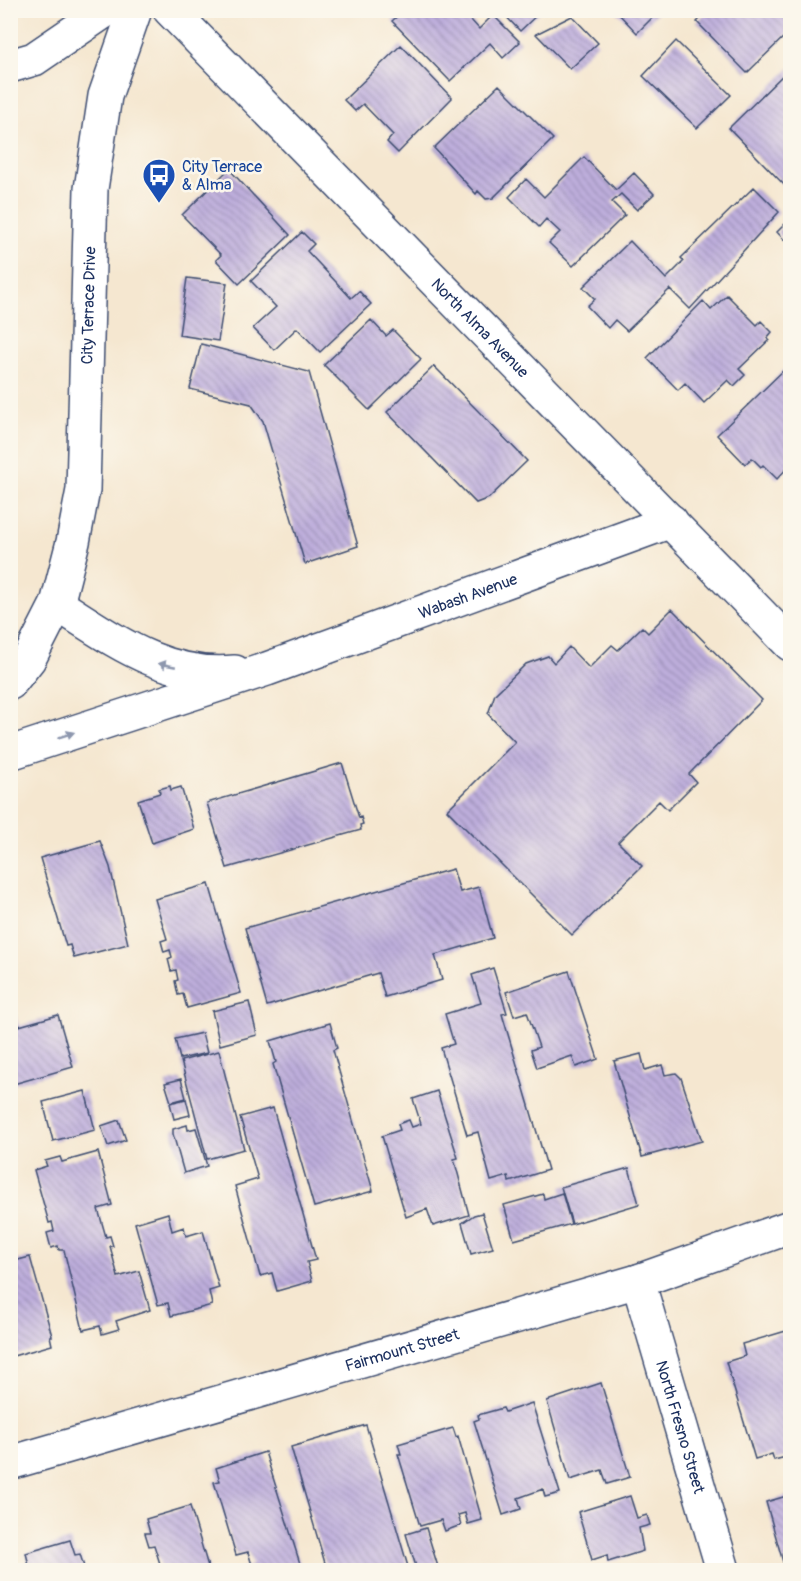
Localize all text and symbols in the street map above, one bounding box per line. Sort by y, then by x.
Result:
bus stop icon: City Terrace & Alma [141,157,177,204]
place label: City Terrace & Alma [182,157,262,195]
street label: City Terrace Drive [77,246,100,365]
street label: North Alma Avenue [427,274,533,382]
street label: Wabash Avenue [416,569,520,624]
one-way arrow [157,660,176,669]
one-way arrow [57,729,75,739]
street label: Fairmount Street [343,1324,462,1376]
street label: North Fresno Street [651,1358,709,1496]

